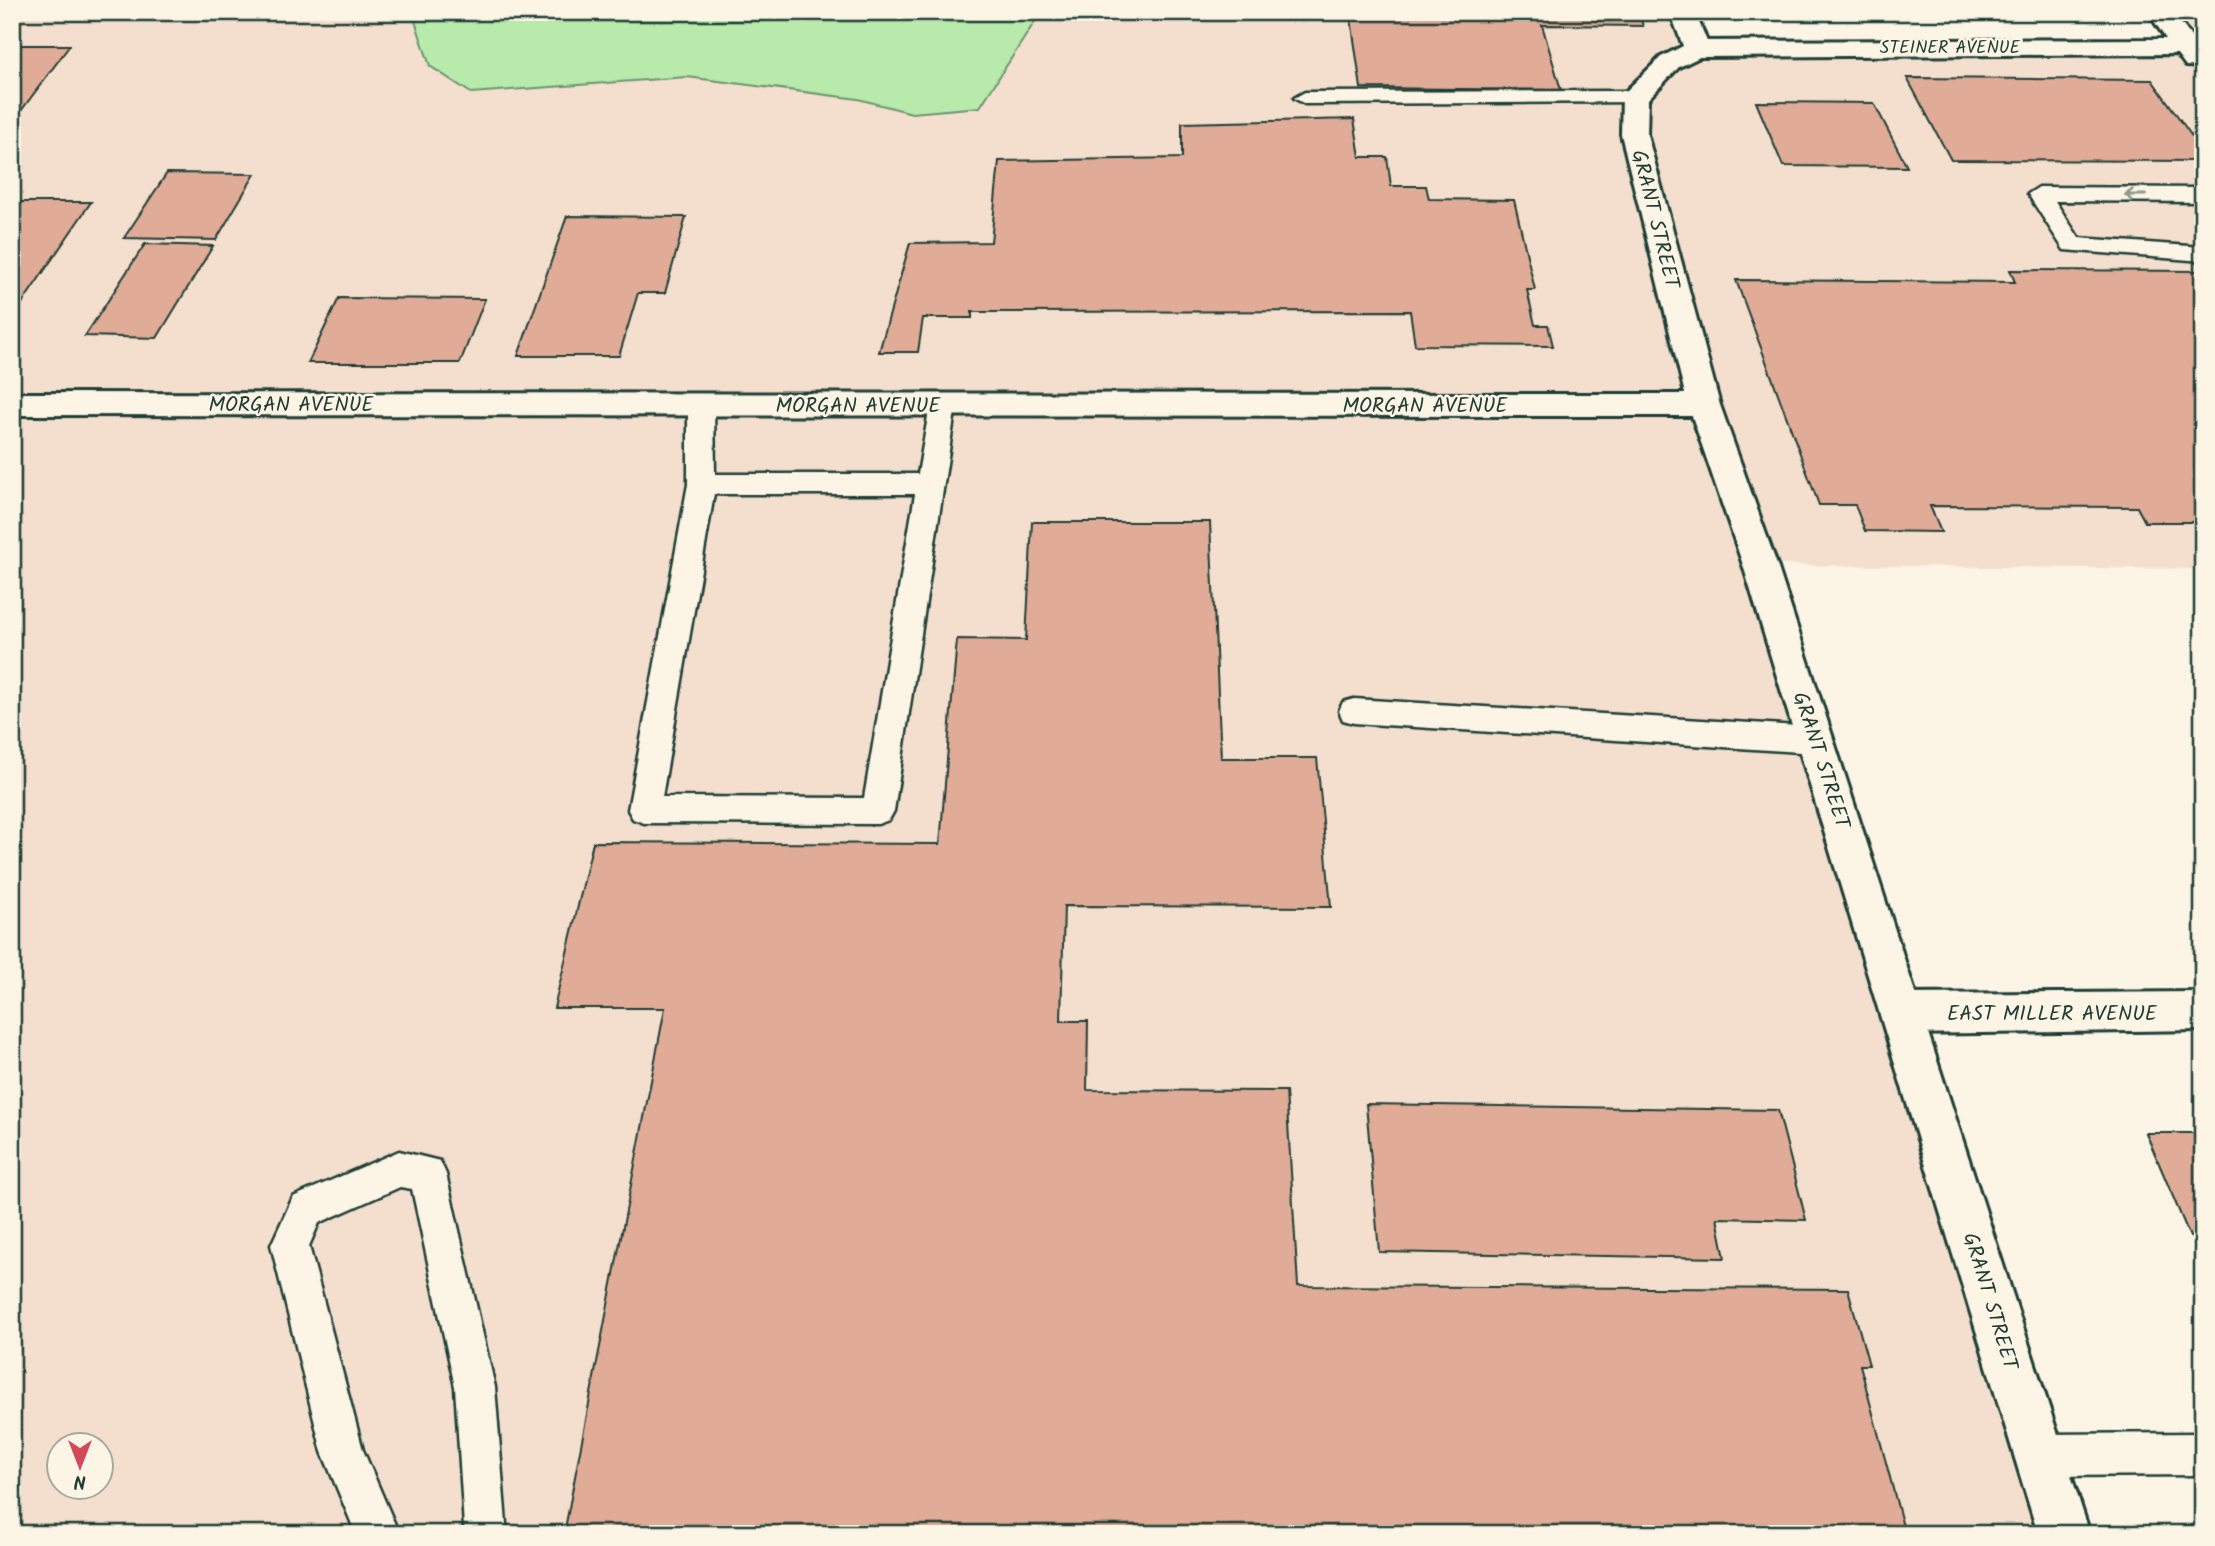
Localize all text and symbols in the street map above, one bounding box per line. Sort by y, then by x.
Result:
street label: STEINER AVENUE [1880,34,2021,63]
street label: GRANT STREET [1621,146,1688,294]
one-way arrow [2123,188,2146,202]
street label: MORGAN AVENUE [208,389,374,422]
street label: MORGAN AVENUE [775,390,941,423]
street label: MORGAN AVENUE [1342,390,1508,423]
street label: GRANT STREET [1783,688,1859,835]
street label: EAST MILLER AVENUE [1947,998,2158,1031]
street label: GRANT STREET [1953,1229,2027,1376]
north arrow [46,1430,116,1500]
text: N [74,1466,86,1496]

